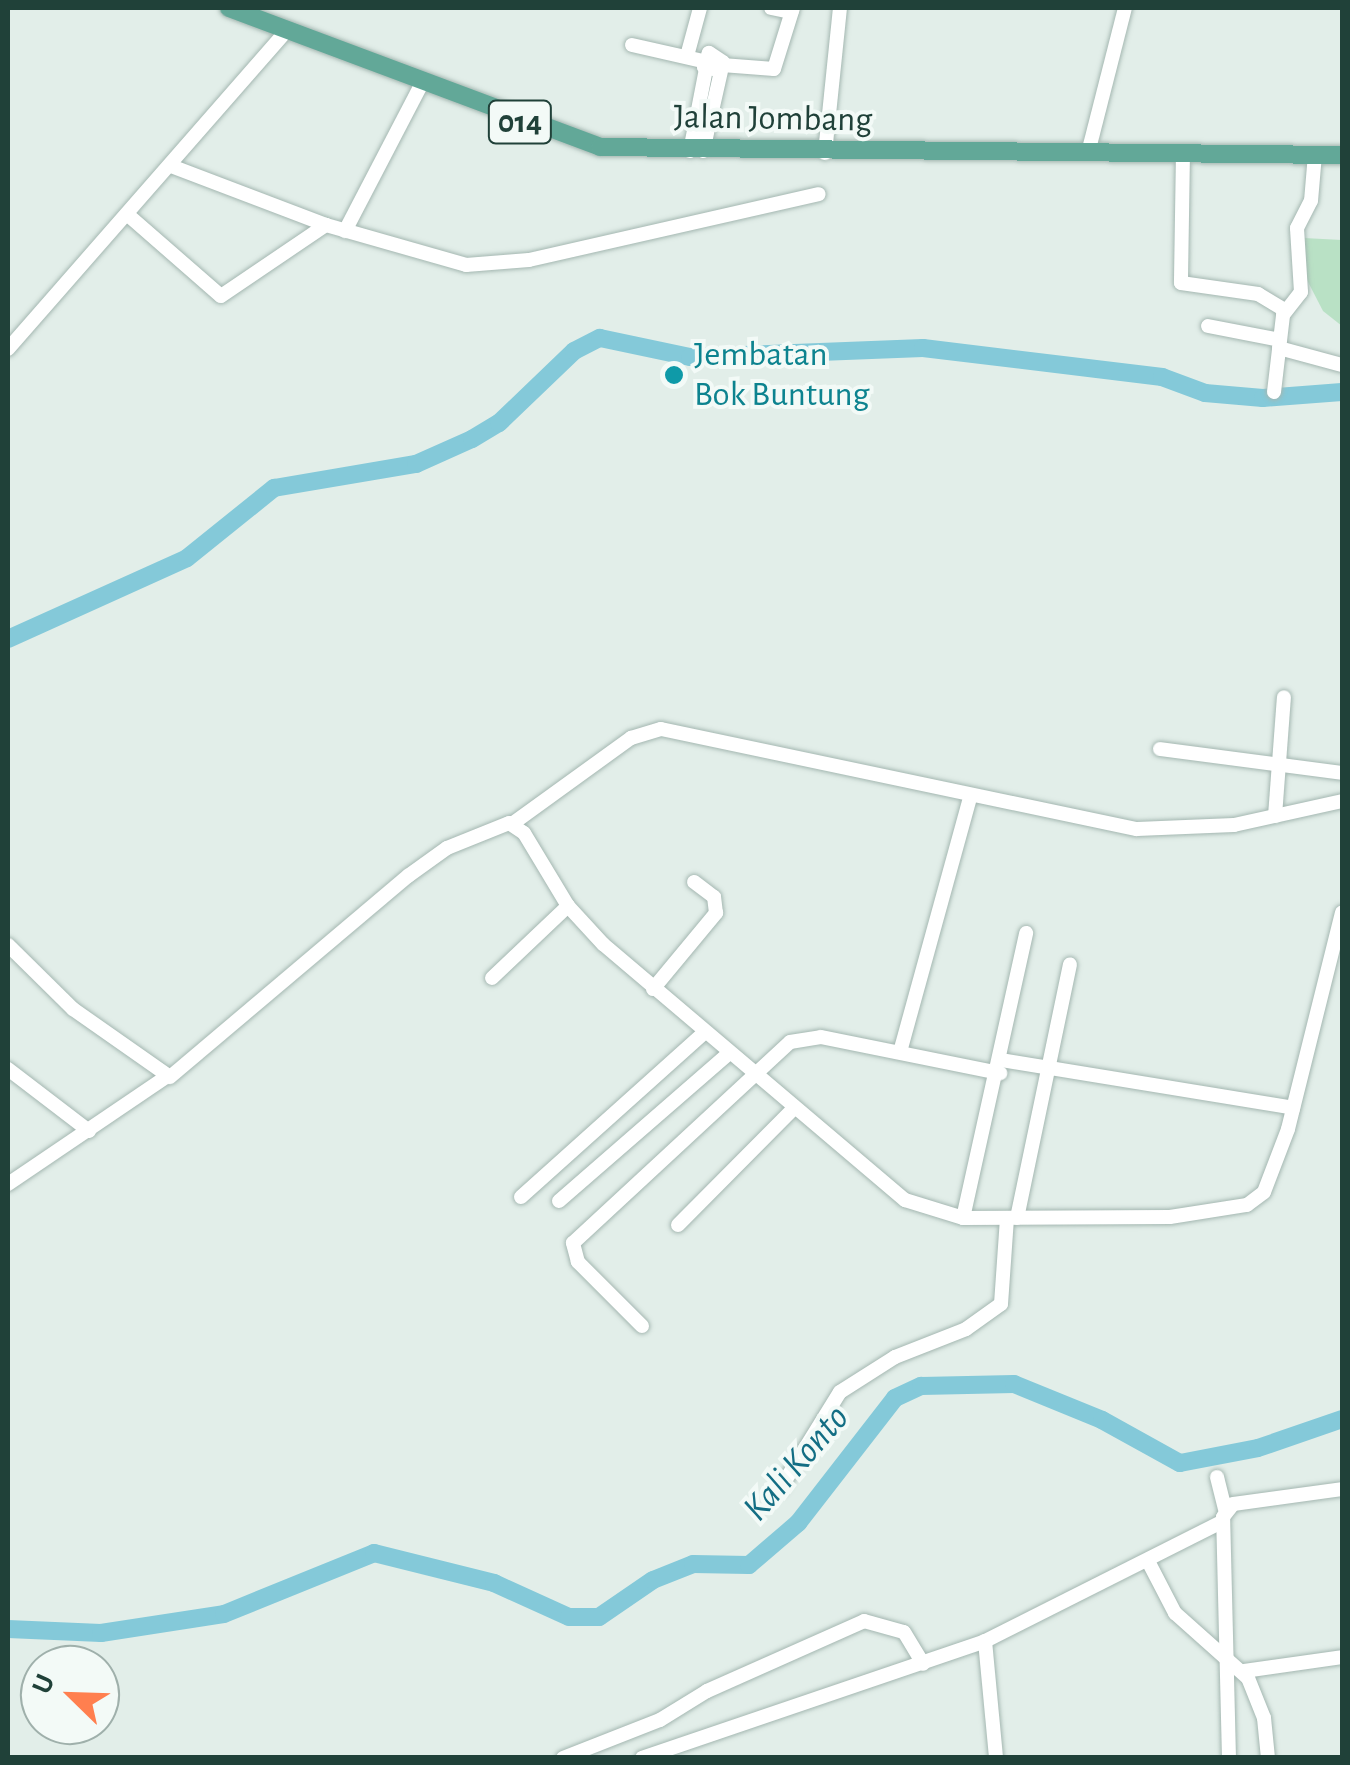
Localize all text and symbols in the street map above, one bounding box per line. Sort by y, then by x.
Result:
road number: 014 [488,95,552,149]
street label: Jalan Jombang [673,96,873,142]
place label: Jembatan Bok Buntung [694,334,869,416]
marker: Jembatan Bok Buntung [663,364,685,386]
water label: Kali Konto [734,1397,860,1531]
north arrow [20,1645,120,1745]
text: U [28,1670,61,1698]

